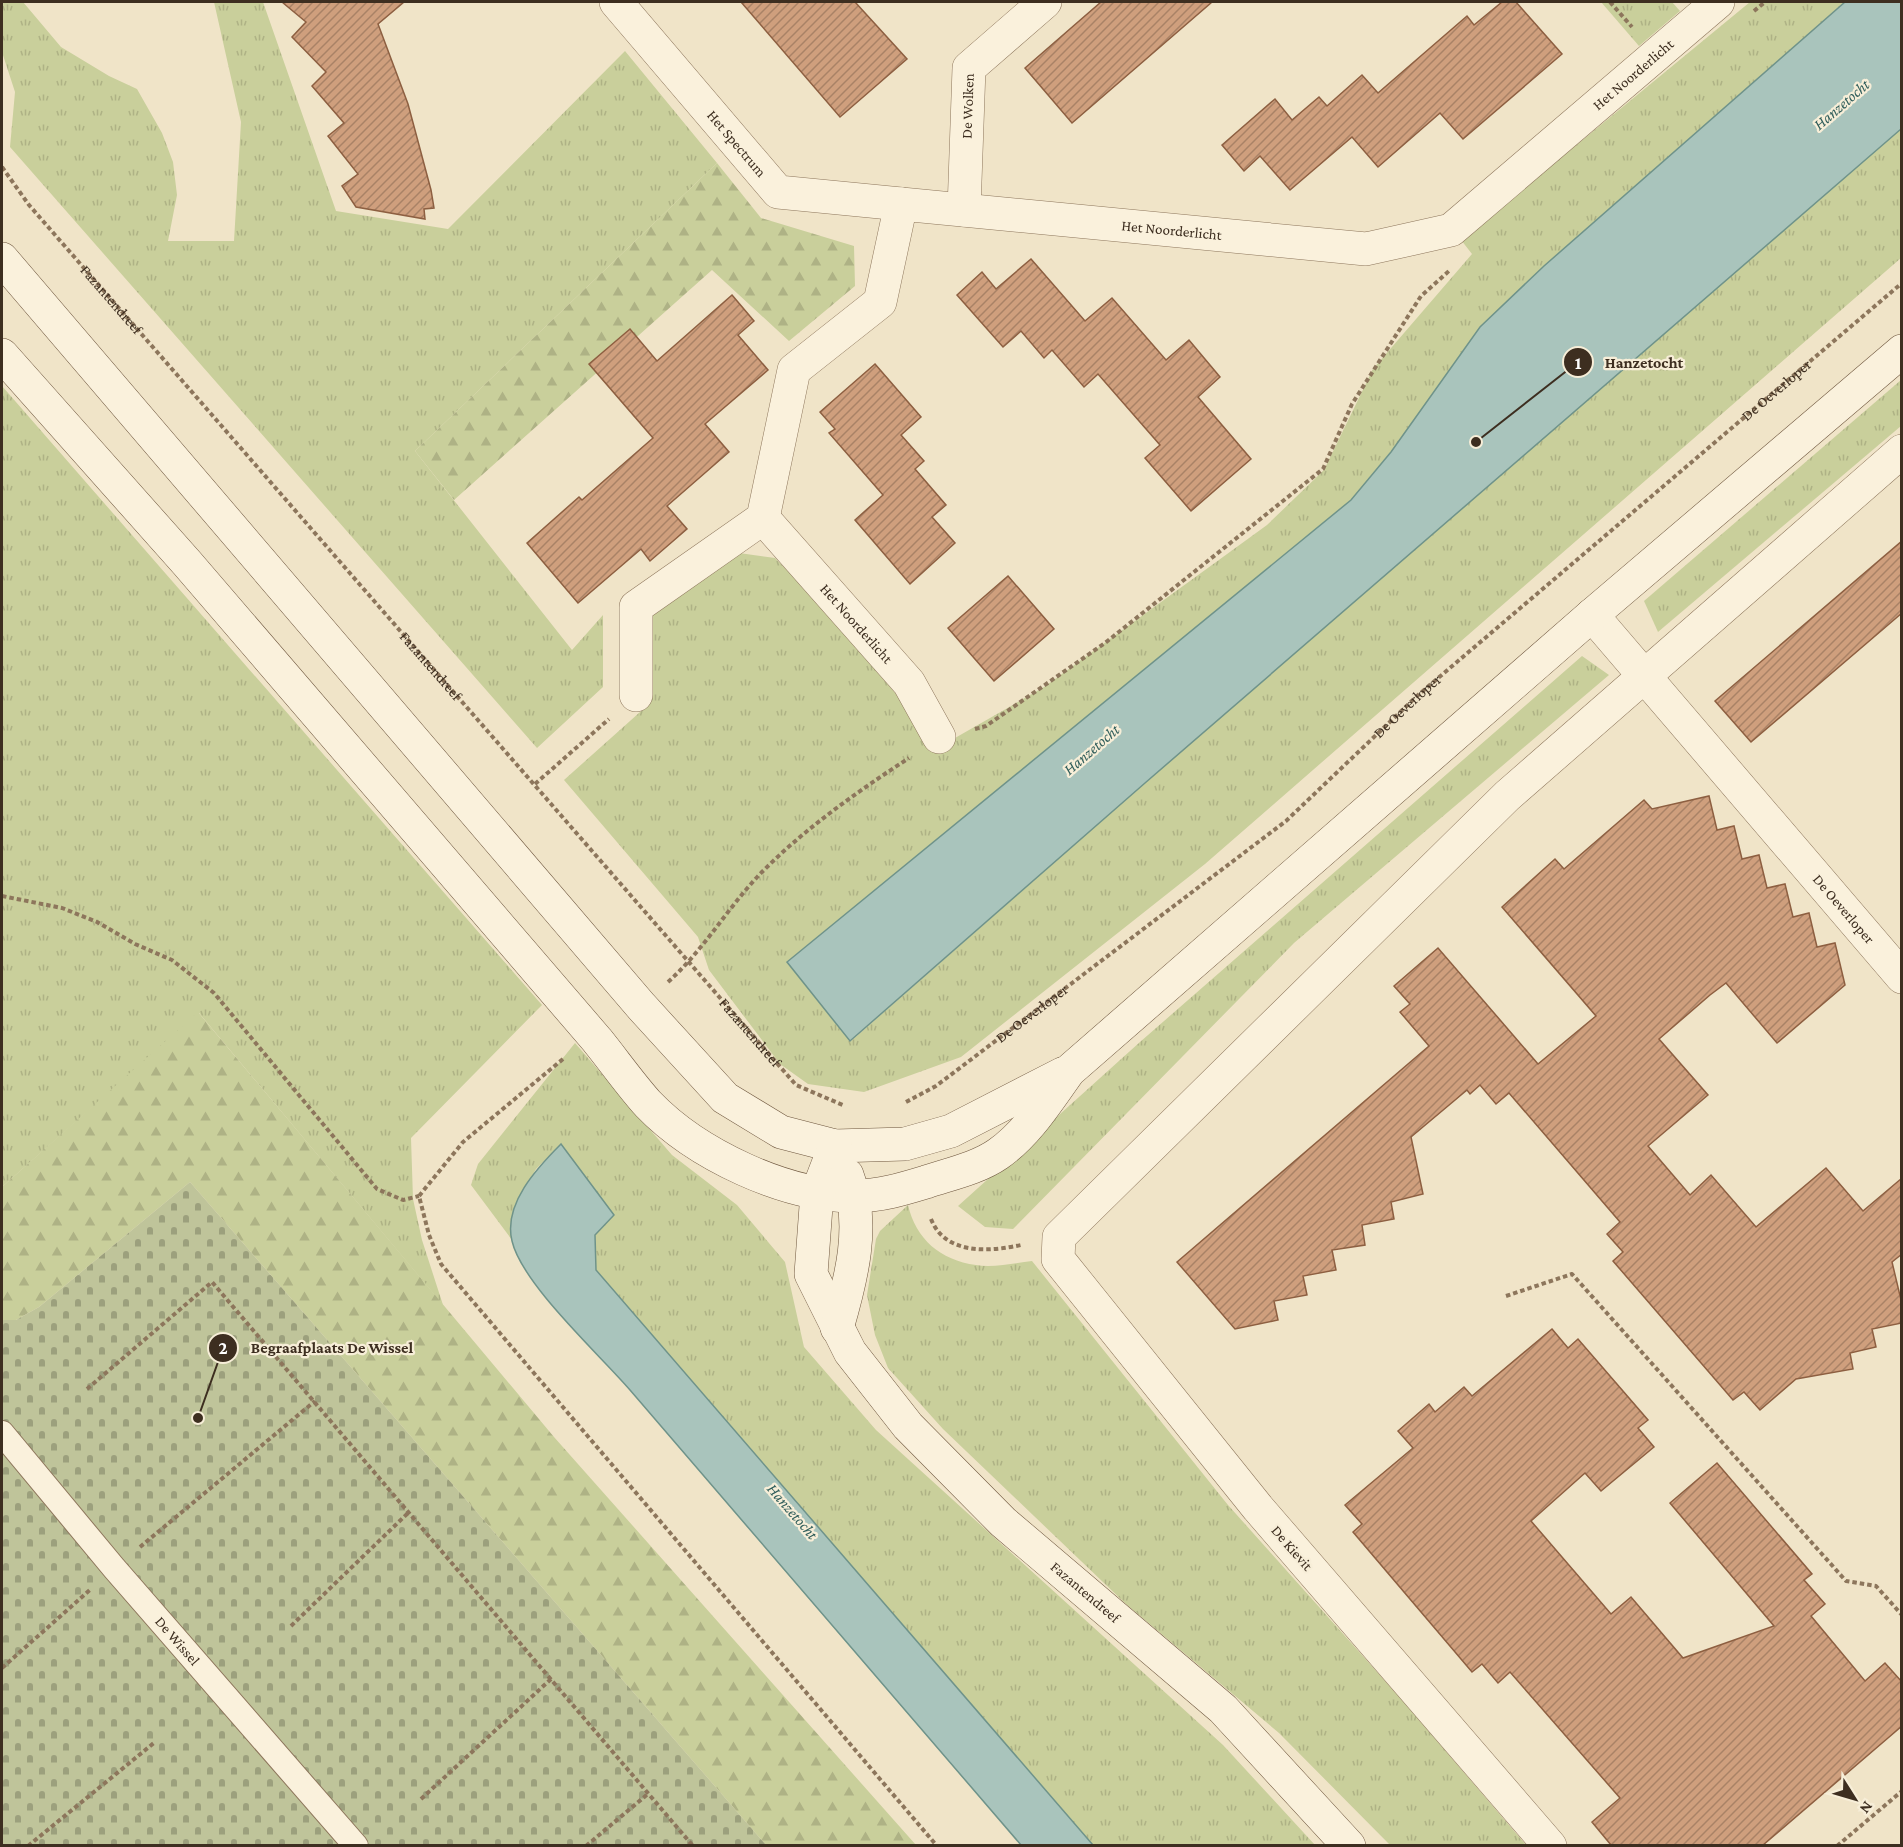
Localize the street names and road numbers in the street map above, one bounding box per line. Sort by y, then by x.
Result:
street label: Het Noorderlicht [1590,35,1677,113]
street label: De Wolken [959,73,977,139]
street label: Het Spectrum [704,107,769,180]
street label: Het Noorderlicht [1121,217,1224,243]
street label: Fazantendreef [77,262,147,338]
street label: De Oeverloper [1738,356,1815,424]
street label: Het Noorderlicht [817,581,896,667]
street label: Fazantendreef [397,628,466,705]
street label: De Oeverloper [1370,671,1445,741]
street label: De Oeverloper [1810,871,1878,947]
street label: De Oeverloper [993,981,1071,1046]
street label: Fazantendreef [716,995,785,1071]
street label: De Kievit [1268,1522,1317,1575]
street label: Fazantendreef [1048,1558,1124,1627]
street label: De Wissel [152,1613,203,1668]

